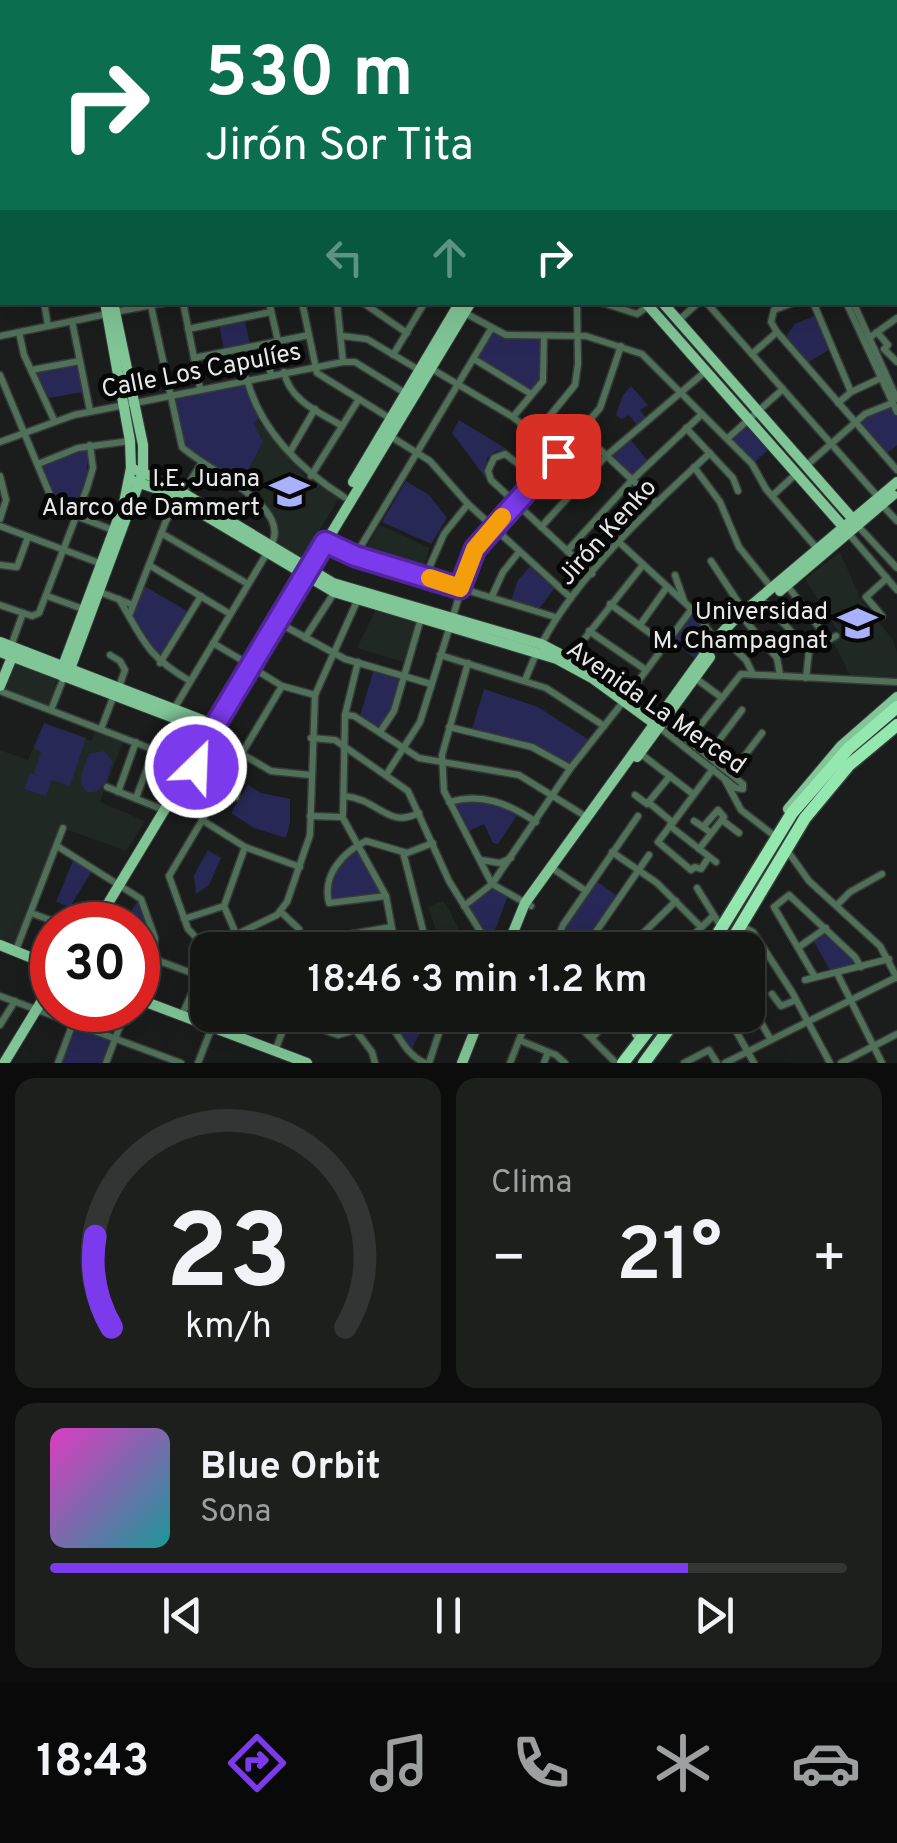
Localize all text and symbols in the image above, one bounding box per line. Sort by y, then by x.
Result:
text: 530 m [205,32,414,121]
icon: right [40,40,170,170]
text: Jirón Sor Tita [205,119,474,176]
icon: left [317,230,372,285]
icon: ahead [422,230,477,285]
icon: right [527,230,582,285]
street label: Calle Los Capulíes [99,337,304,407]
pin [516,414,601,499]
icon: arrive [531,429,586,484]
place label: I.E. Juana Alarco de Dammert [42,464,260,525]
school or university icon: I.E. Juana Alarco de Dammert [269,470,311,512]
street label: Jirón Kenko [552,473,665,593]
place label: Universidad M. Champagnat [653,597,828,658]
school or university icon: Universidad M. Champagnat [837,603,879,645]
street label: Avenida La Merced [559,634,751,782]
position arrow [144,715,248,819]
speed limit sign: 30 [30,902,160,1032]
text: 18:46 · 3 min · 1.2 km [308,957,647,1006]
text: Clima [491,1164,572,1204]
text: 23 [165,1193,291,1325]
text: 21° [616,1212,722,1307]
text: − [491,1226,526,1296]
text: + [812,1226,847,1296]
text: km/h [185,1305,271,1351]
text: Blue Orbit [200,1444,381,1493]
text: Sona [200,1493,271,1533]
icon: previous [155,1588,210,1643]
icon: pause [421,1588,476,1643]
icon: next [687,1588,742,1643]
icon: directions [222,1728,292,1798]
icon: music [364,1728,434,1798]
icon: phone [506,1728,576,1798]
icon: climate [648,1728,718,1798]
icon: car [791,1728,861,1798]
text: 18:43 [36,1735,149,1792]

